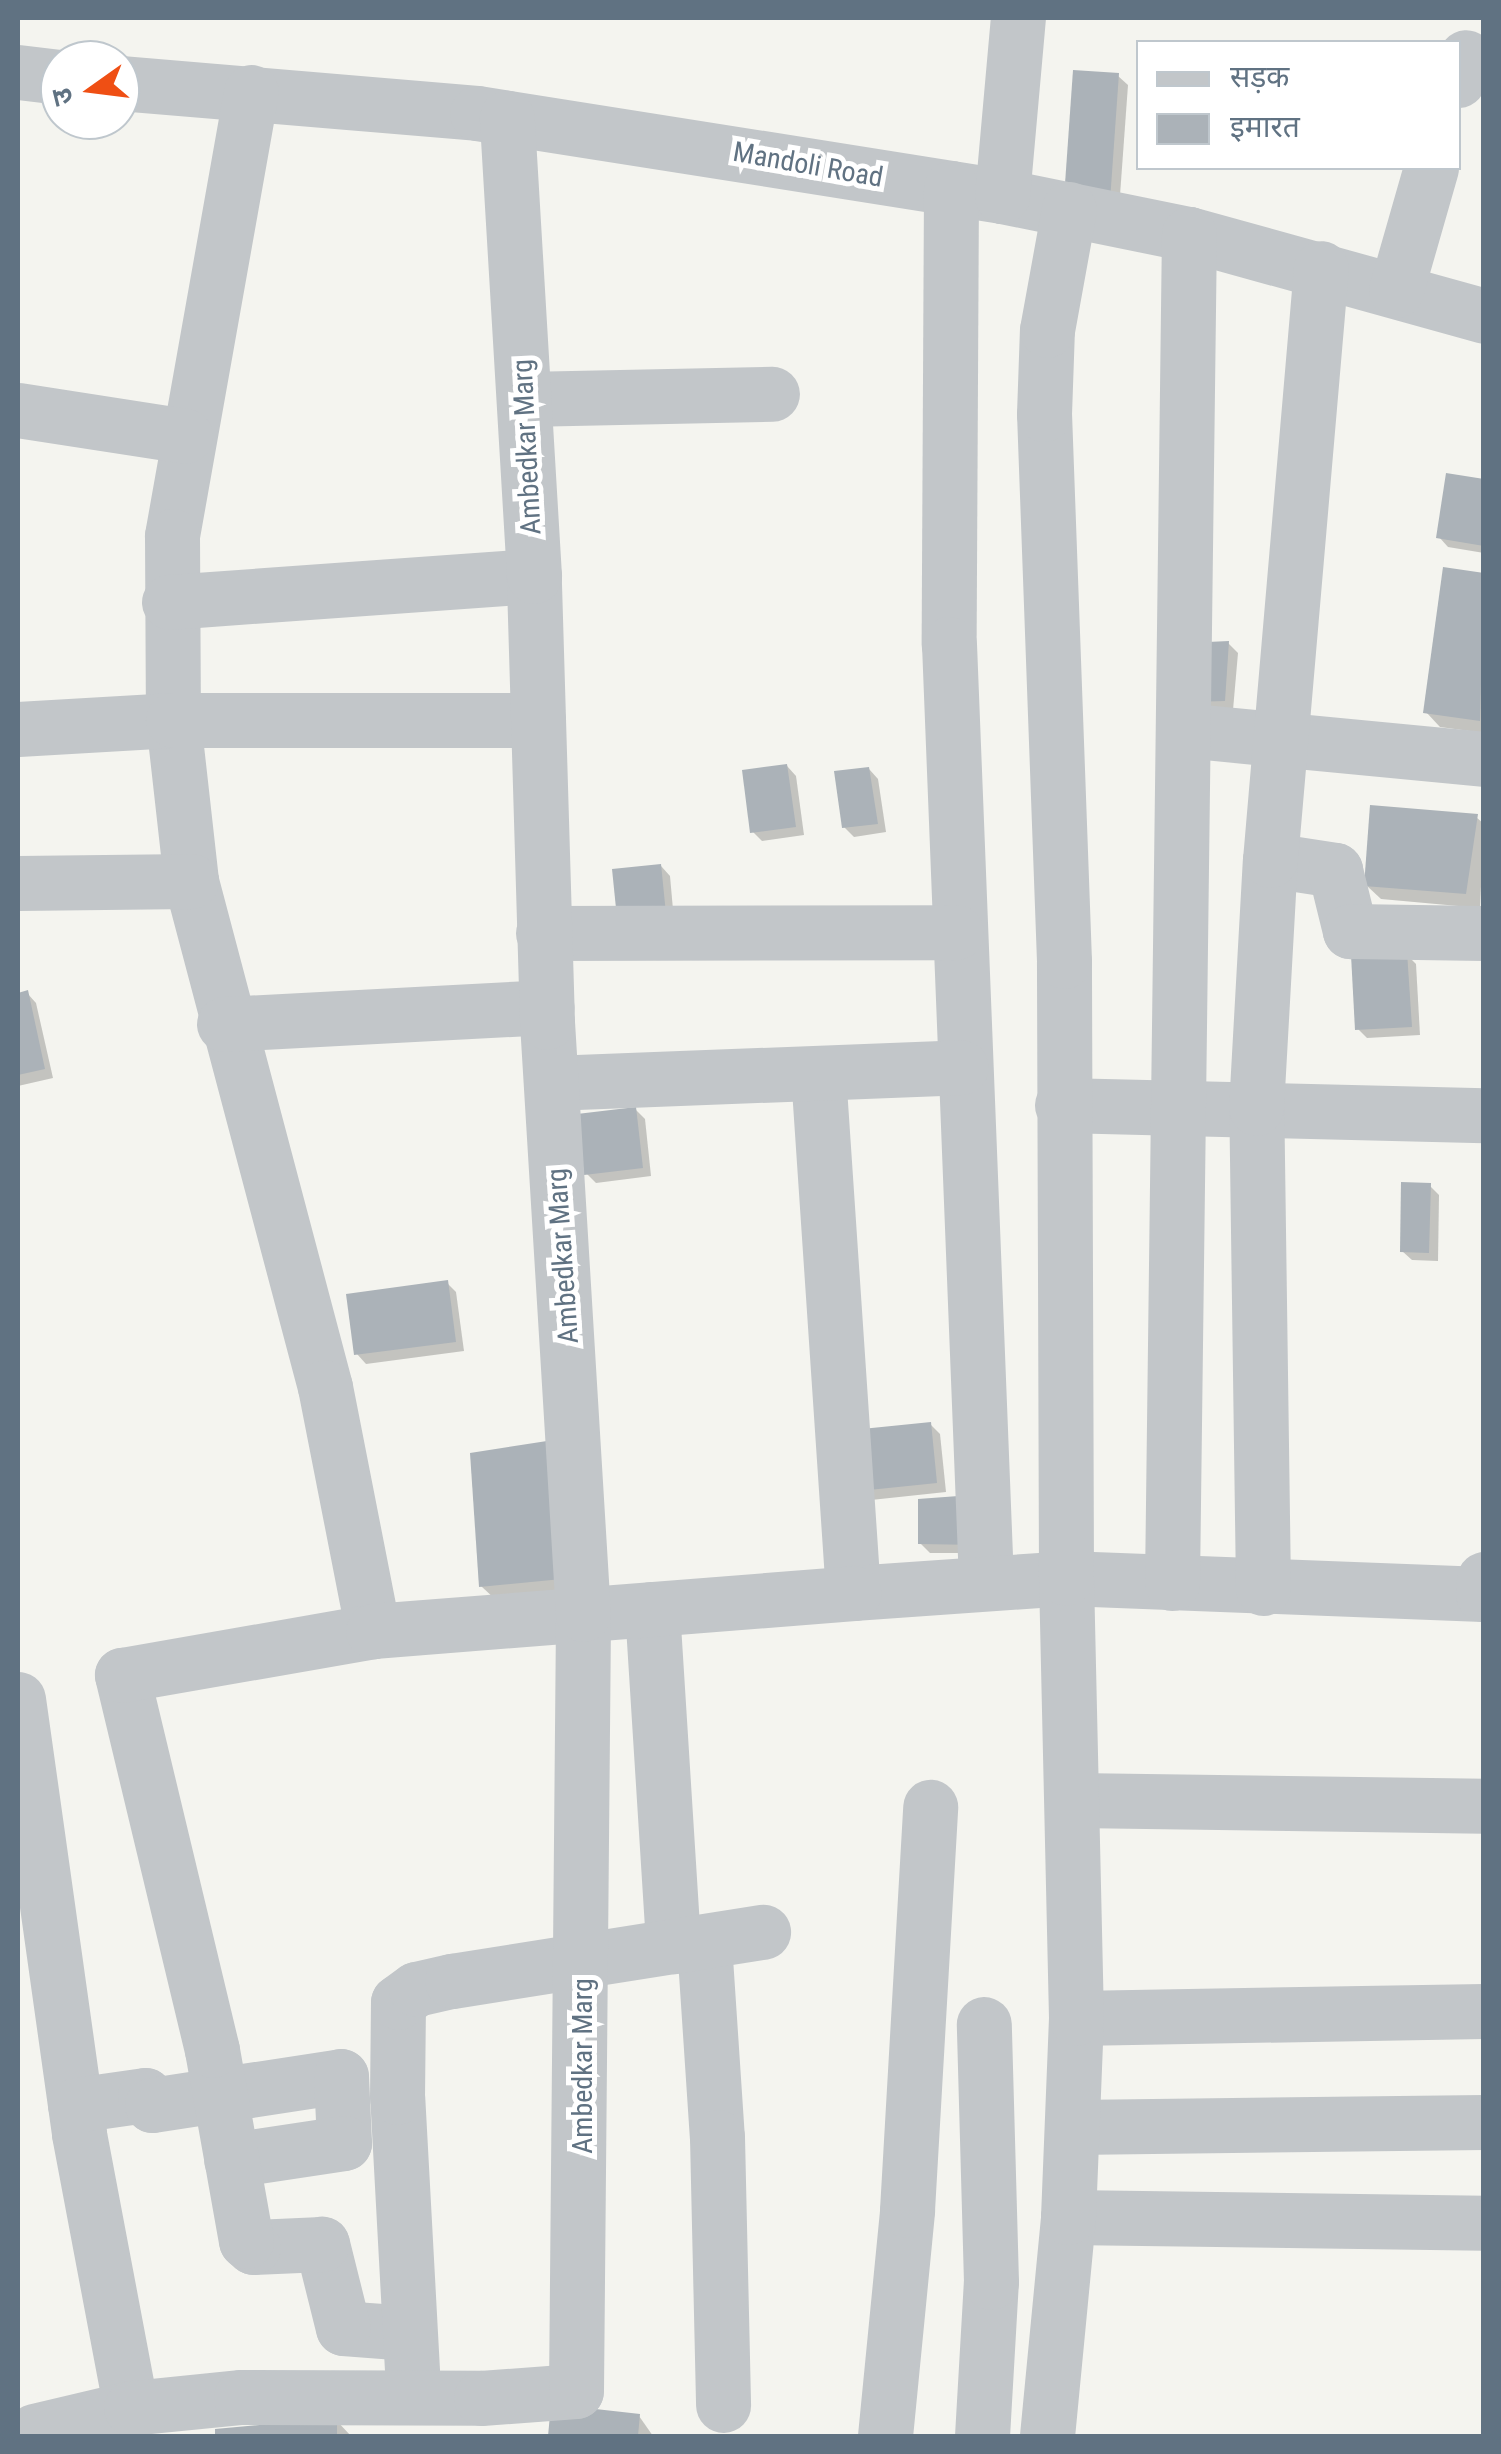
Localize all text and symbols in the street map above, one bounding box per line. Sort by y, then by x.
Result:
north arrow [40,40,140,140]
legend [1136,40,1461,170]
text: सड़क [1230,59,1289,94]
text: उ [44,85,80,109]
text: इमारत [1230,109,1300,144]
street label: Mandoli Road [730,135,886,195]
street label: Ambedkar Marg [506,358,548,536]
street label: Ambedkar Marg [540,1167,586,1345]
street label: Ambedkar Marg [566,1978,600,2154]

